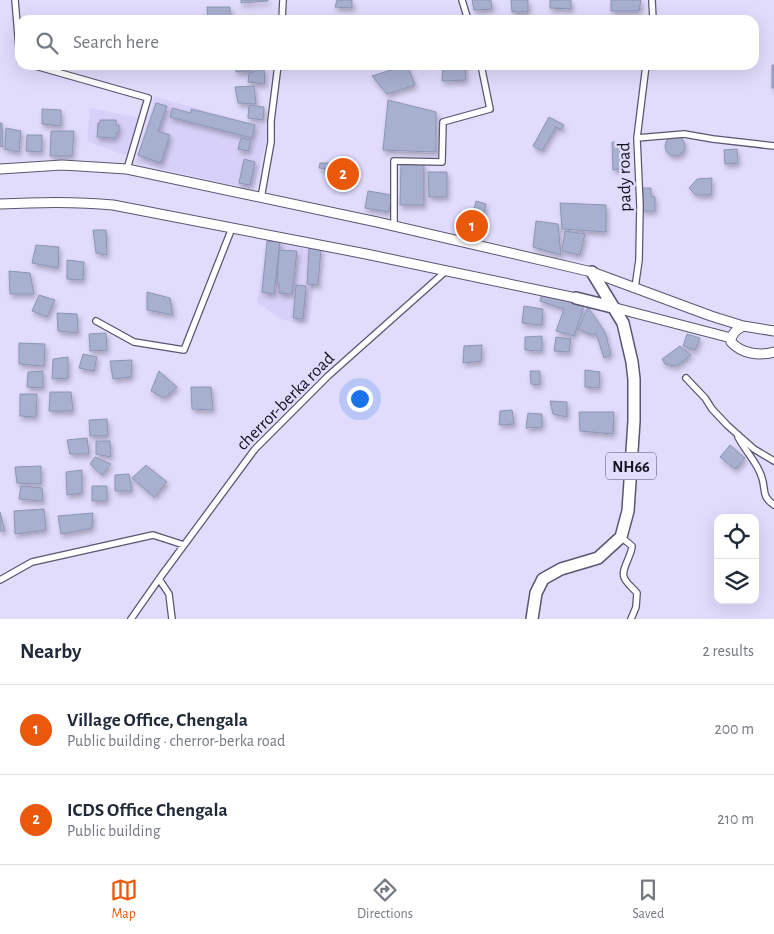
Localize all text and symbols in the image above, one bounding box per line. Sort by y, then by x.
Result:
search box [15,15,759,70]
icon: search [33,29,61,57]
text: Search here [73,33,159,52]
street label: pady road [615,142,635,212]
pin: 2 [327,155,359,193]
pin: 1 [456,207,488,245]
street label: cherror-berka road [233,349,338,454]
your location [347,386,373,412]
road number: NH66 [606,452,656,480]
map controls [714,514,759,604]
button: locate [714,514,759,559]
button: layers [714,559,759,604]
text: Nearby [20,641,81,662]
text: 2 results [702,643,754,659]
text: Village Office, Chengala [67,711,248,730]
text: 1 [33,721,39,737]
text: 200 m [714,721,754,737]
text: Public building · cherror-berka road [67,733,285,749]
text: ICDS Office Chengala [67,801,228,820]
text: 2 [32,811,40,827]
text: 210 m [717,811,754,827]
text: Public building [67,823,161,839]
tab: Map [110,876,138,923]
tab: Directions [357,876,413,923]
tab: Saved [632,876,664,923]

